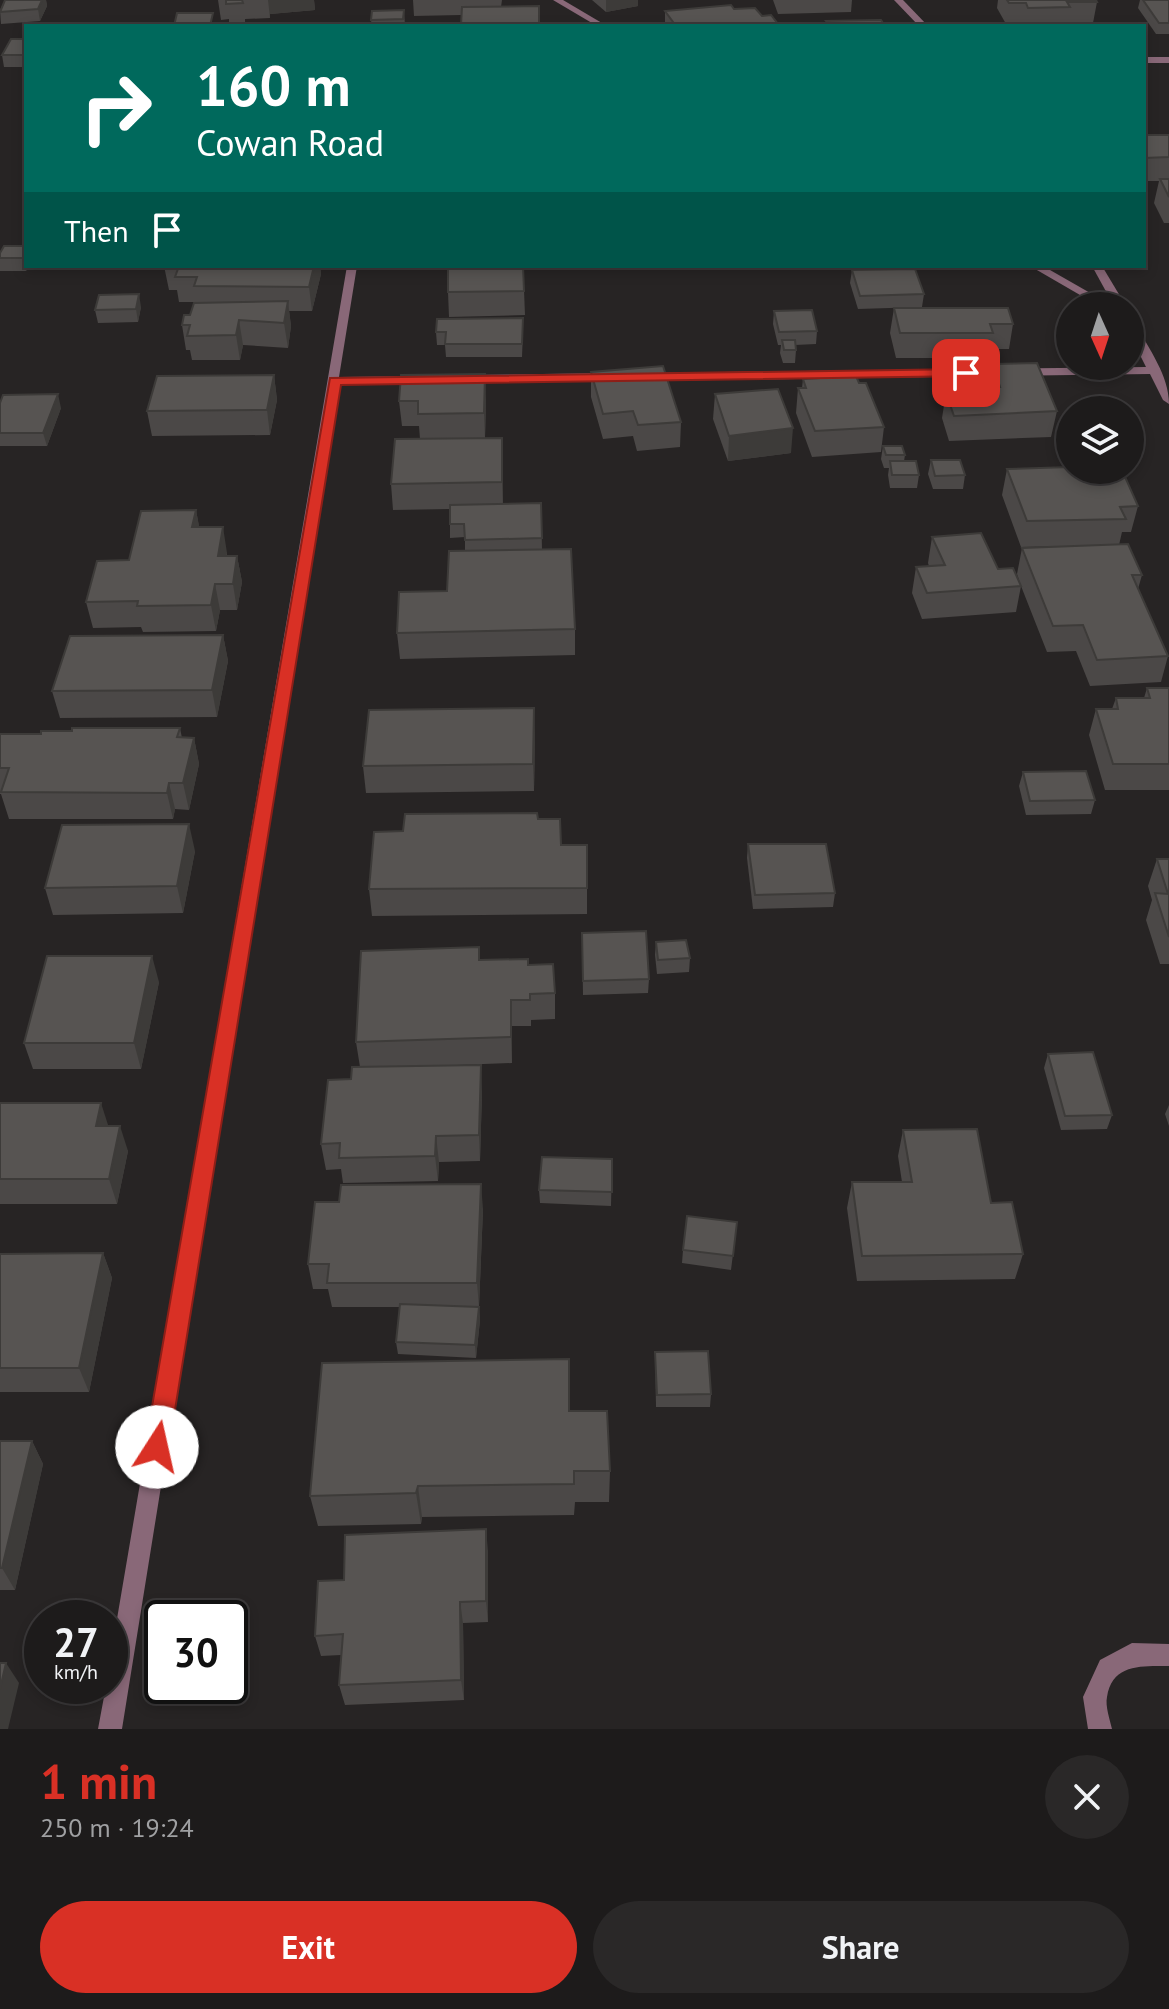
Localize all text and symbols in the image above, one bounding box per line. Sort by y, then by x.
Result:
text: 160 m [196,49,351,121]
icon: right [64,56,168,160]
text: Cowan Road [196,119,384,166]
icon: arrive [145,208,189,252]
text: Then [64,211,129,250]
north arrow [1056,292,1144,380]
map controls [1056,292,1144,484]
pin [932,339,1000,407]
icon: arrive [944,351,988,395]
button: layers [1056,396,1144,484]
position arrow [115,1405,199,1489]
speed limit sign: 30 [144,1600,248,1704]
text: 27 [53,1616,99,1668]
text: km/h [54,1659,98,1685]
text: 1 min [40,1750,157,1812]
button: close [1045,1755,1129,1839]
text: 250 m · 19:24 [40,1811,194,1844]
button: Exit [40,1901,577,1993]
button: Share [593,1901,1129,1993]

